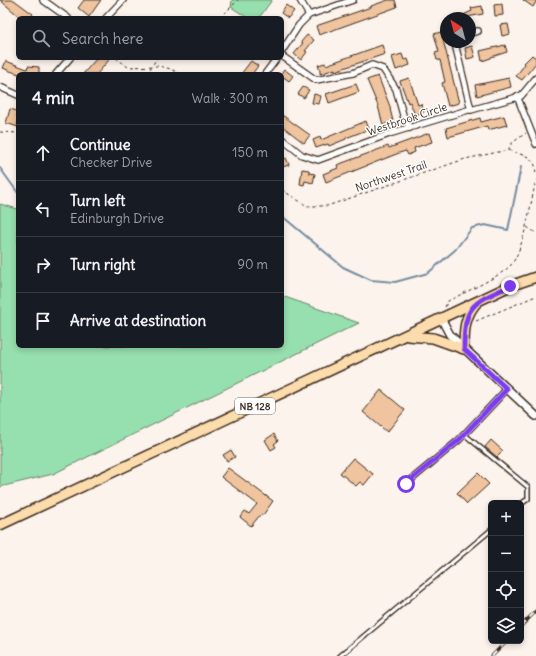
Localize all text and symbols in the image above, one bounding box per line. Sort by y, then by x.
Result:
north arrow [440,12,476,48]
search box [16,16,284,60]
icon: search [30,27,52,49]
text: Search here [62,29,143,48]
text: 4 min [32,87,74,109]
text: Walk · 300 m [192,90,268,107]
street label: Westbrook Circle [365,99,449,139]
text: Continue [70,135,131,154]
icon: ahead [32,142,54,164]
text: 150 m [232,144,268,161]
text: Checker Drive [70,154,152,171]
street label: Northwest Trail [353,157,429,195]
text: Turn left [70,191,125,210]
icon: left [32,198,54,220]
text: 60 m [237,200,268,217]
text: Edinburgh Drive [70,210,164,227]
icon: right [32,254,54,276]
text: Turn right [70,255,135,274]
text: 90 m [237,256,268,273]
route end [501,277,519,295]
icon: arrive [32,310,54,332]
text: Arrive at destination [70,311,206,330]
road number: NB 128 [235,398,275,414]
route start [397,475,415,493]
map controls [488,500,524,644]
button: + [488,500,524,536]
button: − [488,536,524,572]
button: locate [488,572,524,608]
button: layers [488,608,524,644]

